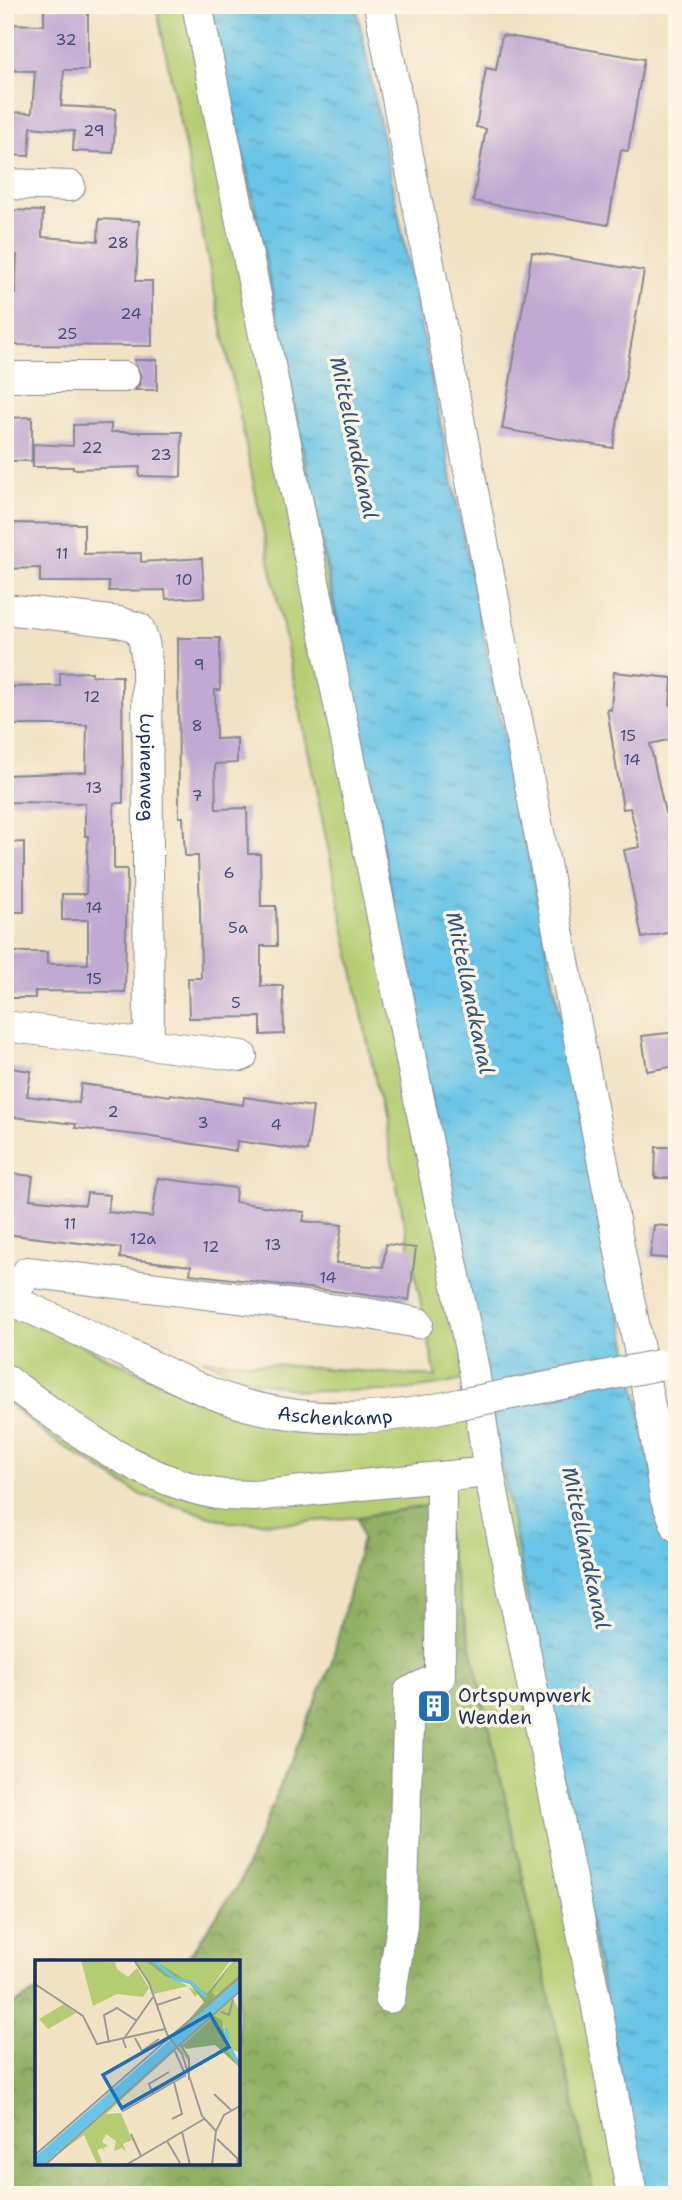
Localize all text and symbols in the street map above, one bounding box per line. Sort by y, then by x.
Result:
house number: 32 [55,29,77,50]
house number: 29 [83,120,105,141]
house number: 28 [107,232,129,253]
house number: 24 [120,303,142,324]
house number: 25 [57,323,77,344]
water label: Mittellandkanal [323,354,385,522]
house number: 22 [81,437,103,458]
house number: 23 [150,444,172,465]
house number: 11 [56,543,68,564]
house number: 10 [175,569,193,590]
house number: 9 [193,654,205,675]
house number: 12 [83,686,101,707]
street label: Lupinenweg [135,713,160,822]
house number: 8 [191,715,203,736]
house number: 15 [620,725,636,746]
house number: 14 [623,749,641,770]
house number: 13 [85,777,103,798]
house number: 7 [191,785,203,806]
house number: 6 [223,862,235,883]
house number: 14 [85,897,103,918]
water label: Mittellandkanal [439,909,501,1077]
house number: 5a [228,917,248,938]
house number: 15 [86,968,102,989]
house number: 5 [231,992,241,1013]
house number: 2 [107,1101,119,1122]
house number: 3 [197,1112,209,1133]
house number: 4 [270,1114,282,1135]
house number: 11 [64,1213,76,1234]
house number: 12a [130,1228,156,1249]
house number: 13 [264,1234,282,1255]
house number: 12 [202,1236,220,1257]
house number: 14 [319,1267,337,1288]
street label: Aschenkamp [276,1400,394,1430]
water label: Mittellandkanal [555,1464,617,1632]
place label: Ortspumpwerk Wenden [458,1683,592,1730]
building icon: Ortspumpwerk Wenden [415,1687,453,1725]
inset map [35,1960,240,2165]

